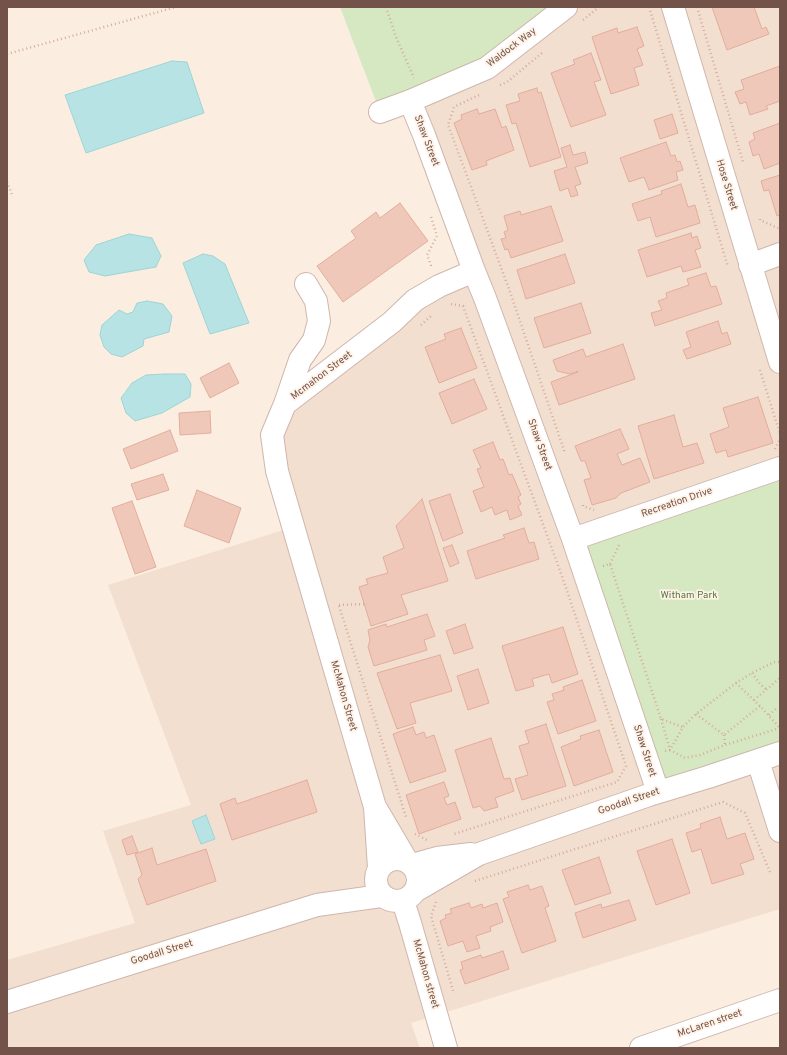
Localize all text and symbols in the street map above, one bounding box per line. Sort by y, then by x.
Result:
street label: Waldock Way [485,26,539,70]
street label: Shaw Street [411,114,441,168]
street label: Hose Street [713,158,739,212]
street label: Mcmahon Street [289,349,355,403]
street label: Shaw Street [524,418,554,472]
street label: Recreation Drive [640,485,714,521]
park label: Witham Park [660,590,718,602]
street label: McMahon Street [327,659,359,733]
street label: Shaw Street [630,724,658,778]
street label: Goodall Street [597,786,661,818]
street label: Goodall Street [129,938,195,968]
street label: McMahon street [409,938,441,1010]
street label: McLaren street [676,1007,744,1041]

